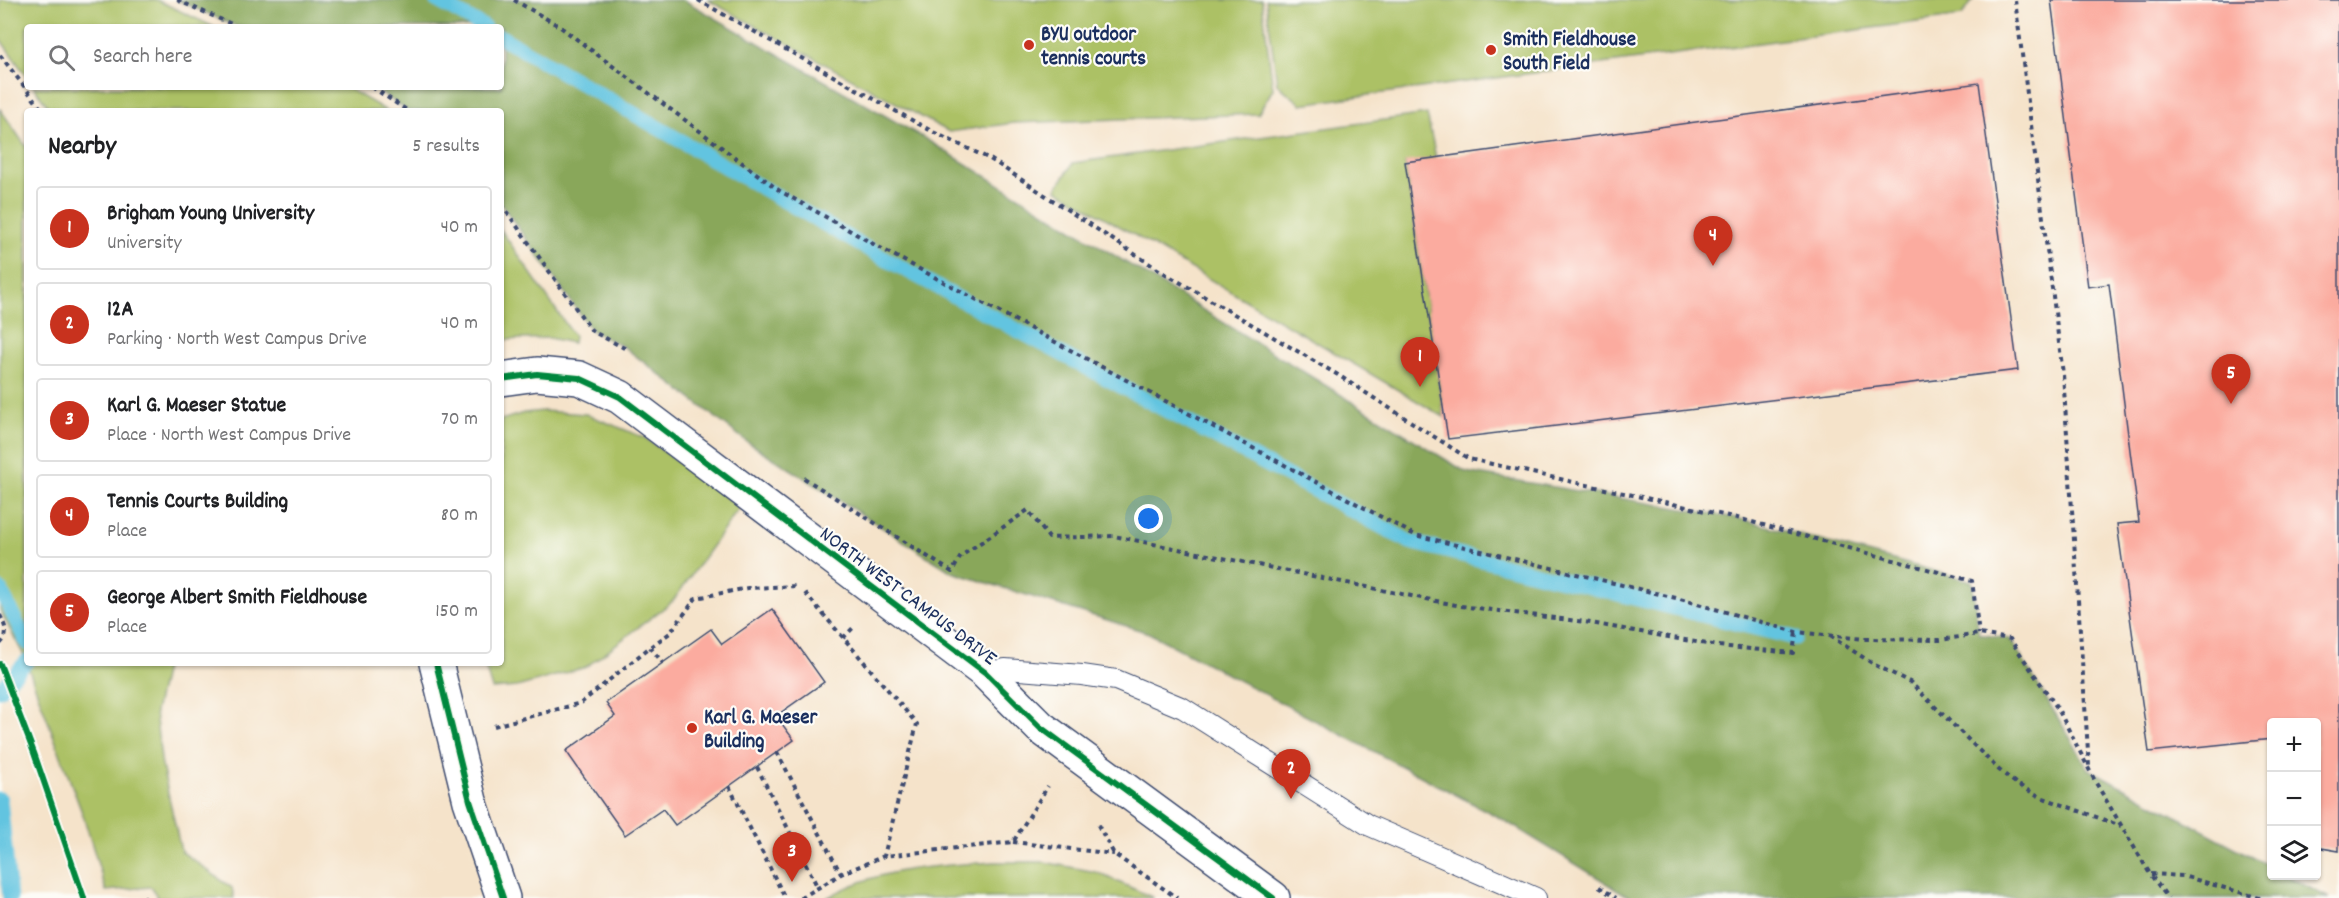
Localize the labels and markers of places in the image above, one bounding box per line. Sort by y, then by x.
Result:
place label: BYU outdoor tennis courts [1041,21,1146,75]
place label: Smith Fieldhouse South Field [1503,26,1636,80]
marker: BYU outdoor tennis courts [1022,38,1036,52]
marker: Smith Fieldhouse South Field [1484,43,1498,57]
pin: 4 [1694,216,1732,266]
pin: 1 [1400,338,1440,387]
pin: 5 [2212,354,2250,404]
place label: Karl G. Maeser Building [704,704,819,758]
marker: Karl G. Maeser Building [685,721,699,735]
pin: 2 [1272,750,1310,799]
pin: 3 [772,832,812,882]

